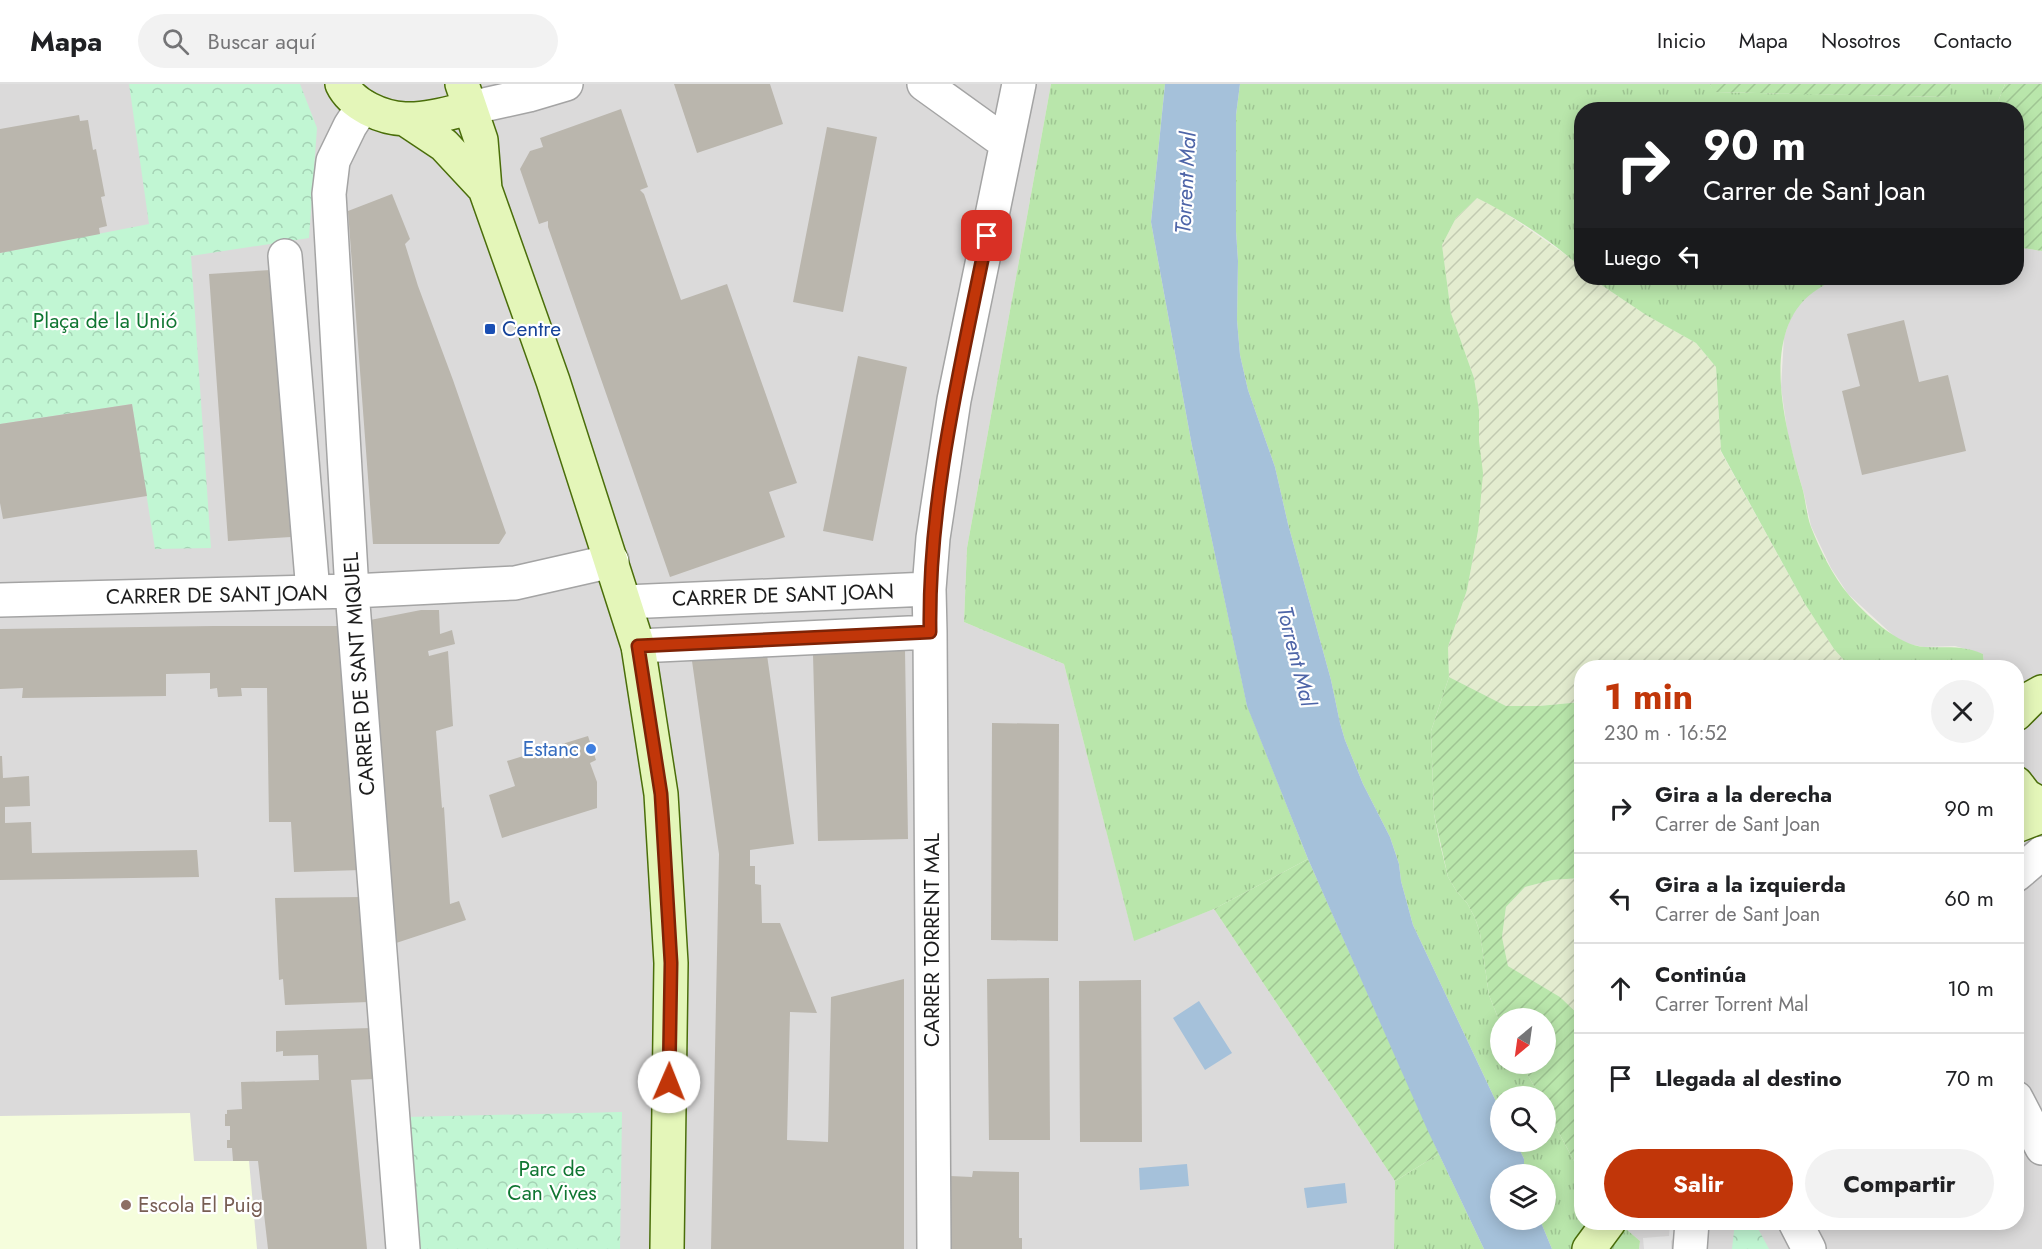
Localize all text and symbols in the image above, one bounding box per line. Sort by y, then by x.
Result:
search box [138,14,558,68]
text: Mapa [30,21,102,62]
icon: search [159,25,192,58]
text: Buscar aquí [207,25,316,57]
text: Inicio [1657,26,1706,56]
text: Mapa [1739,26,1788,56]
text: Nosotros [1821,26,1900,56]
text: Contacto [1933,26,2012,56]
text: 90 m [1703,115,1806,176]
icon: right [1604,126,1682,204]
water label: Torrent Mal [1166,130,1204,235]
text: Carrer de Sant Joan [1703,171,1926,210]
pin [961,210,1012,261]
icon: arrive [970,219,1003,252]
icon: left [1673,240,1706,273]
text: Luego [1604,241,1661,273]
park label: Plaça de la Unió [33,306,177,336]
place label: Centre [502,314,561,344]
marker: Centre [483,322,497,336]
street label: CARRER DE SANT MIQUEL [335,551,382,797]
street label: CARRER DE SANT JOAN [672,576,894,614]
street label: CARRER DE SANT JOAN [106,578,328,612]
water label: Torrent Mal [1269,603,1325,710]
text: 1 min [1604,670,1693,722]
button: close [1931,680,1994,743]
text: 230 m · 16:52 [1604,719,1727,748]
place label: Estanc [523,734,579,764]
marker: Estanc [584,742,598,756]
text: Gira a la derecha [1655,778,1832,810]
icon: right [1604,792,1637,825]
text: 90 m [1944,792,1994,824]
text: Carrer de Sant Joan [1655,810,1820,839]
street label: CARRER TORRENT MAL [917,832,947,1047]
text: Gira a la izquierda [1655,868,1846,900]
icon: left [1604,882,1637,915]
text: 60 m [1944,882,1994,914]
text: Carrer de Sant Joan [1655,900,1820,929]
text: Continúa [1655,958,1746,990]
icon: ahead [1604,972,1637,1005]
text: 10 m [1947,972,1994,1004]
text: Carrer Torrent Mal [1655,990,1809,1019]
north arrow [1490,1008,1556,1074]
map controls [1490,1008,1556,1230]
position arrow [637,1050,701,1114]
icon: arrive [1604,1062,1637,1095]
text: Llegada al destino [1655,1062,1842,1094]
text: 70 m [1945,1062,1994,1094]
button: search [1490,1086,1556,1152]
button: Salir [1604,1149,1793,1218]
button: Compartir [1805,1149,1994,1218]
park label: Parc de Can Vives [507,1154,597,1208]
button: layers [1490,1164,1556,1230]
place label: Escola El Puig [138,1190,263,1220]
marker: Escola El Puig [119,1198,133,1212]

